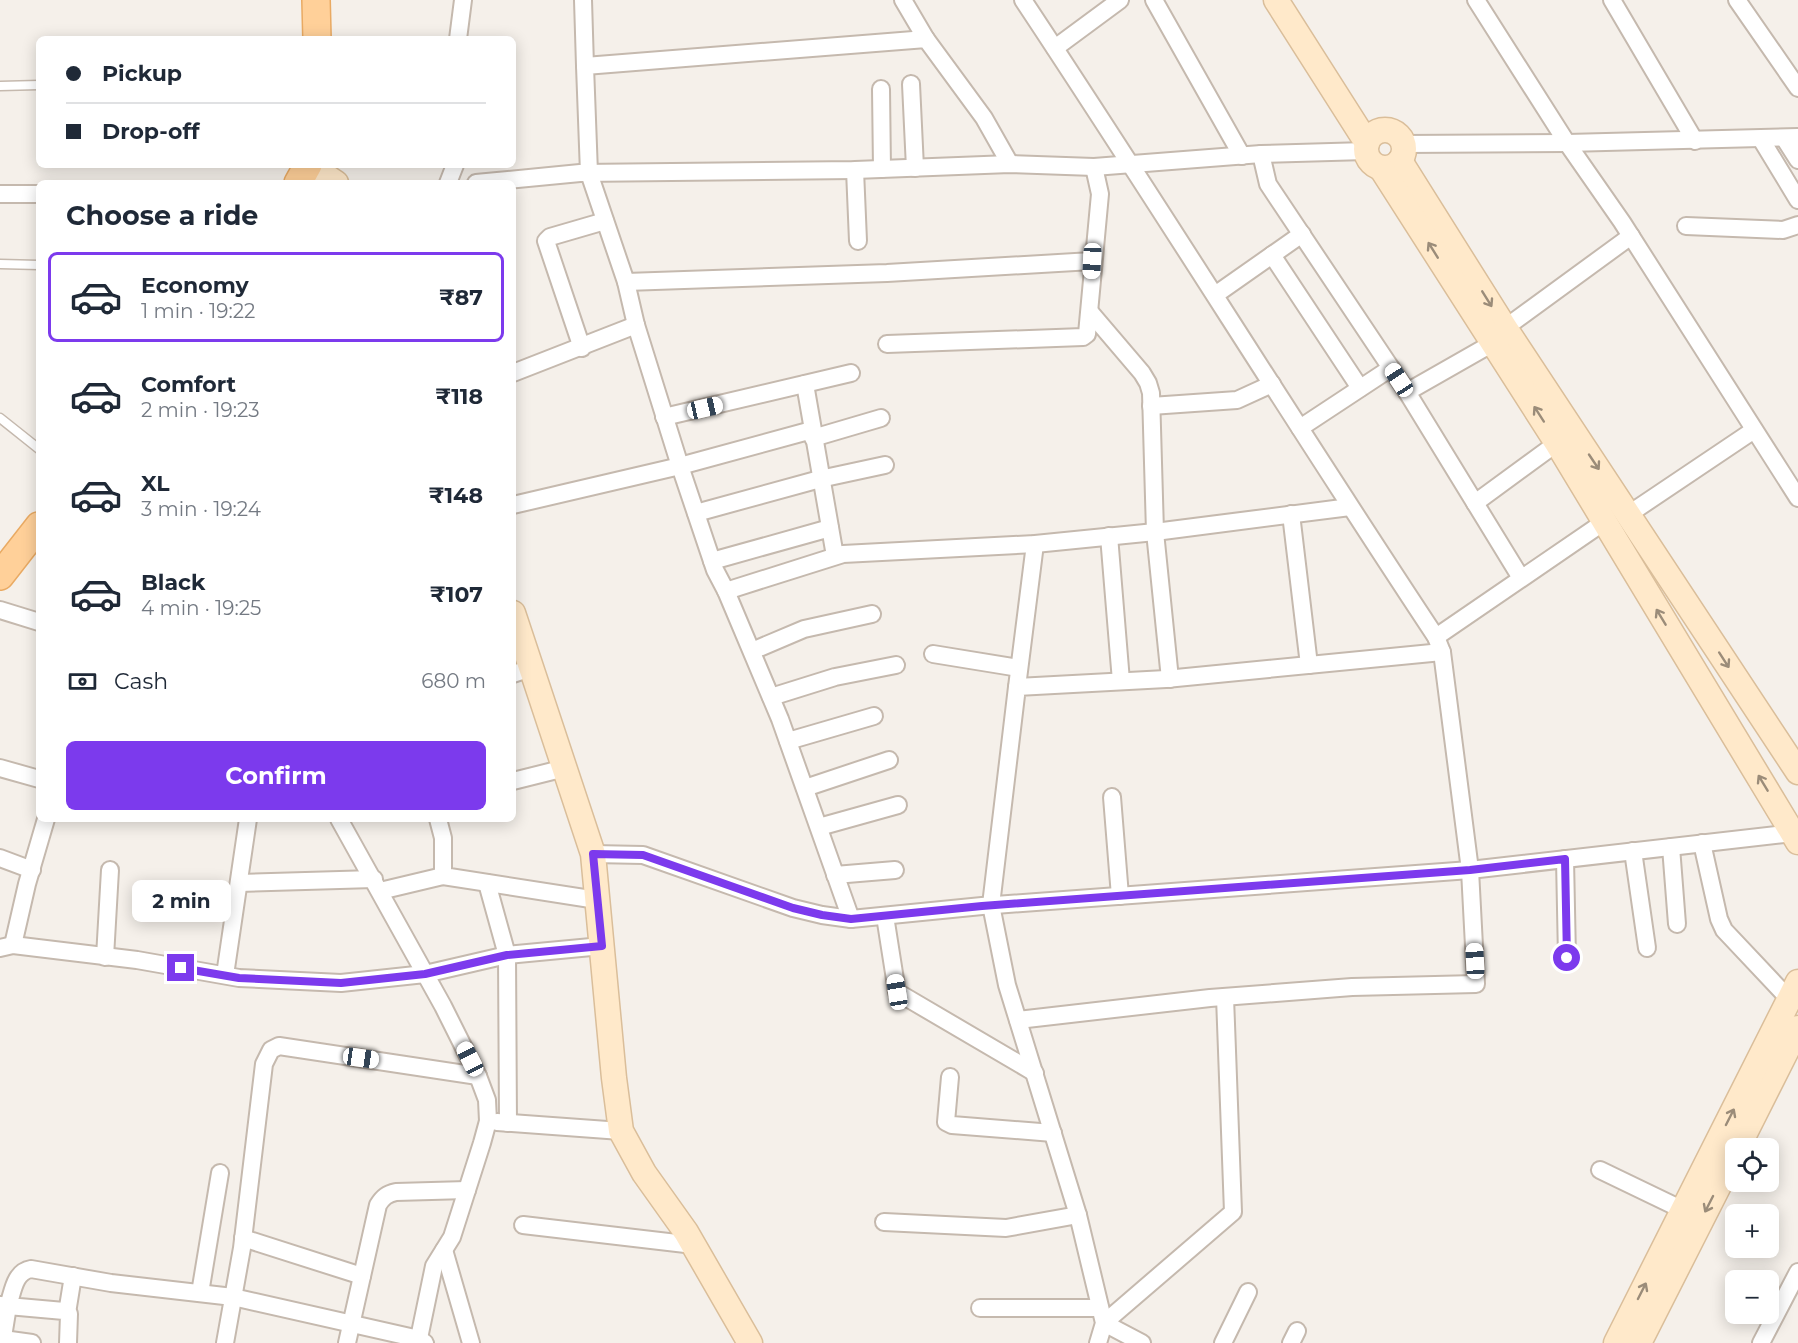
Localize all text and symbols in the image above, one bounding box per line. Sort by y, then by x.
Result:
text: Pickup [102,60,182,87]
text: Drop-off [102,118,200,145]
text: Choose a ride [66,199,258,232]
one-way arrow [1427,242,1439,259]
car [1082,243,1102,279]
icon: car [69,270,123,324]
text: Economy [141,272,249,299]
text: ₹87 [439,284,483,311]
one-way arrow [1481,290,1493,307]
text: 1 min · 19:22 [141,299,255,323]
car [1382,360,1416,400]
icon: car [69,369,123,423]
text: Comfort [141,371,236,398]
text: ₹118 [435,383,483,410]
car [685,395,725,421]
text: 2 min · 19:23 [141,398,260,422]
one-way arrow [1532,406,1544,423]
one-way arrow [1588,453,1600,470]
icon: car [69,468,123,522]
text: XL [141,470,170,497]
text: ₹148 [428,482,483,509]
text: 3 min · 19:24 [141,497,261,521]
icon: car [69,567,123,621]
text: Black [141,569,205,596]
text: ₹107 [430,581,483,608]
text: 4 min · 19:25 [141,596,261,620]
one-way arrow [1655,609,1667,626]
one-way arrow [1719,651,1731,668]
icon: cash [66,665,99,698]
text: Cash [114,668,168,695]
text: 680 m [421,669,486,693]
button: Confirm [66,741,486,810]
one-way arrow [1756,775,1768,792]
callout: 2 min [132,881,231,923]
text: 2 min [152,889,211,913]
car [1465,943,1485,979]
route start [1553,944,1580,971]
route end [167,954,194,981]
car [885,973,909,1011]
car [454,1039,486,1079]
car [342,1047,380,1069]
one-way arrow [1725,1108,1736,1126]
map controls [1725,1138,1779,1324]
button: locate [1725,1138,1779,1192]
one-way arrow [1703,1195,1715,1212]
button: + [1725,1204,1779,1258]
button: − [1725,1270,1779,1324]
one-way arrow [1637,1282,1648,1300]

